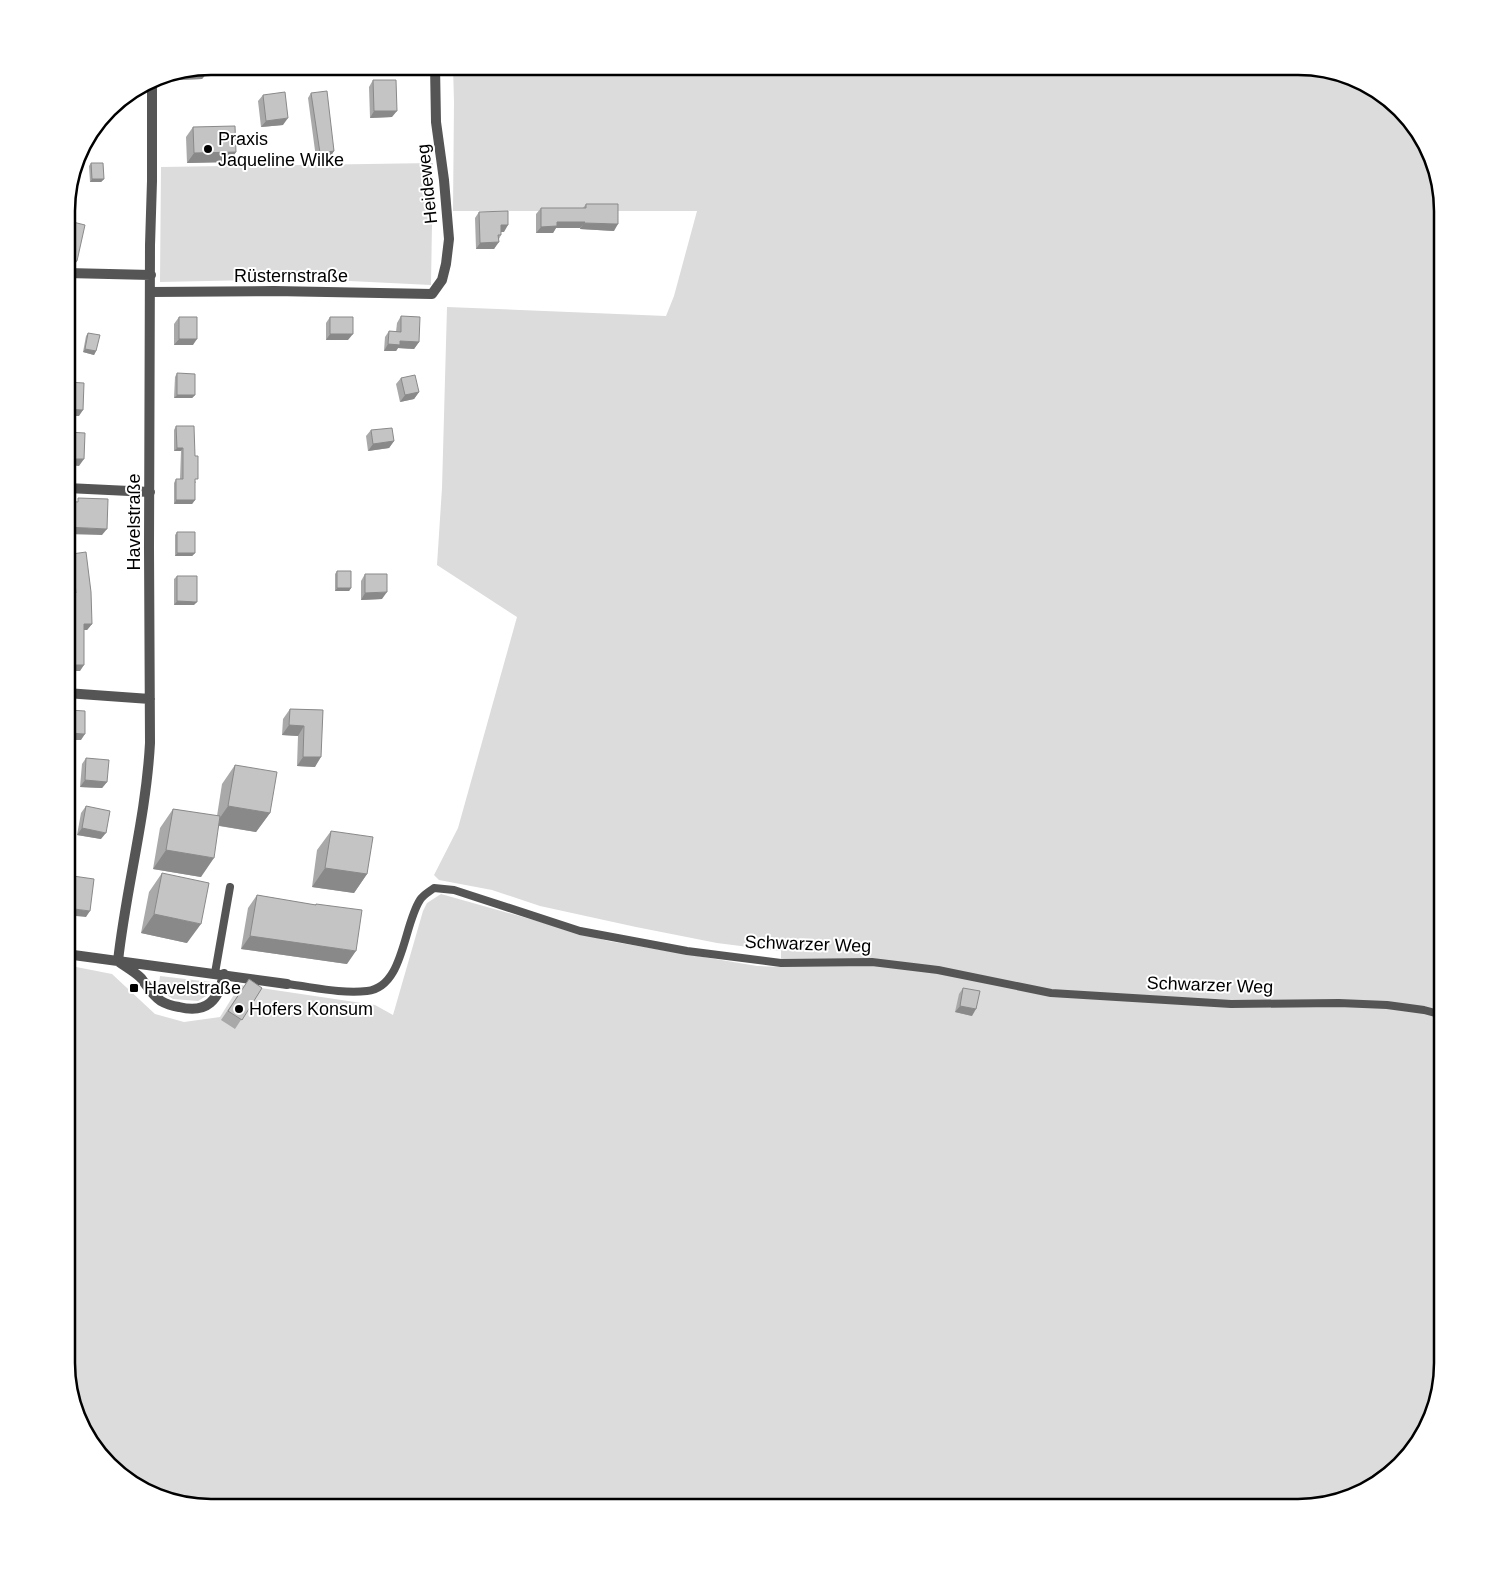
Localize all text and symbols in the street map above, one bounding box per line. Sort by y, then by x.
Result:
place label: Praxis Jaqueline Wilke [218,129,344,170]
marker: Praxis Jaqueline Wilke [202,143,214,155]
street label: Heideweg [413,143,441,225]
street label: Rüsternstraße [234,266,348,286]
street label: Havelstraße [124,473,144,571]
street label: Schwarzer Weg [744,932,872,956]
street label: Schwarzer Weg [1146,973,1274,997]
place label: Havelstraße [144,978,241,998]
marker: Havelstraße [128,982,140,994]
place label: Hofers Konsum [249,999,373,1019]
marker: Hofers Konsum [233,1003,245,1015]

